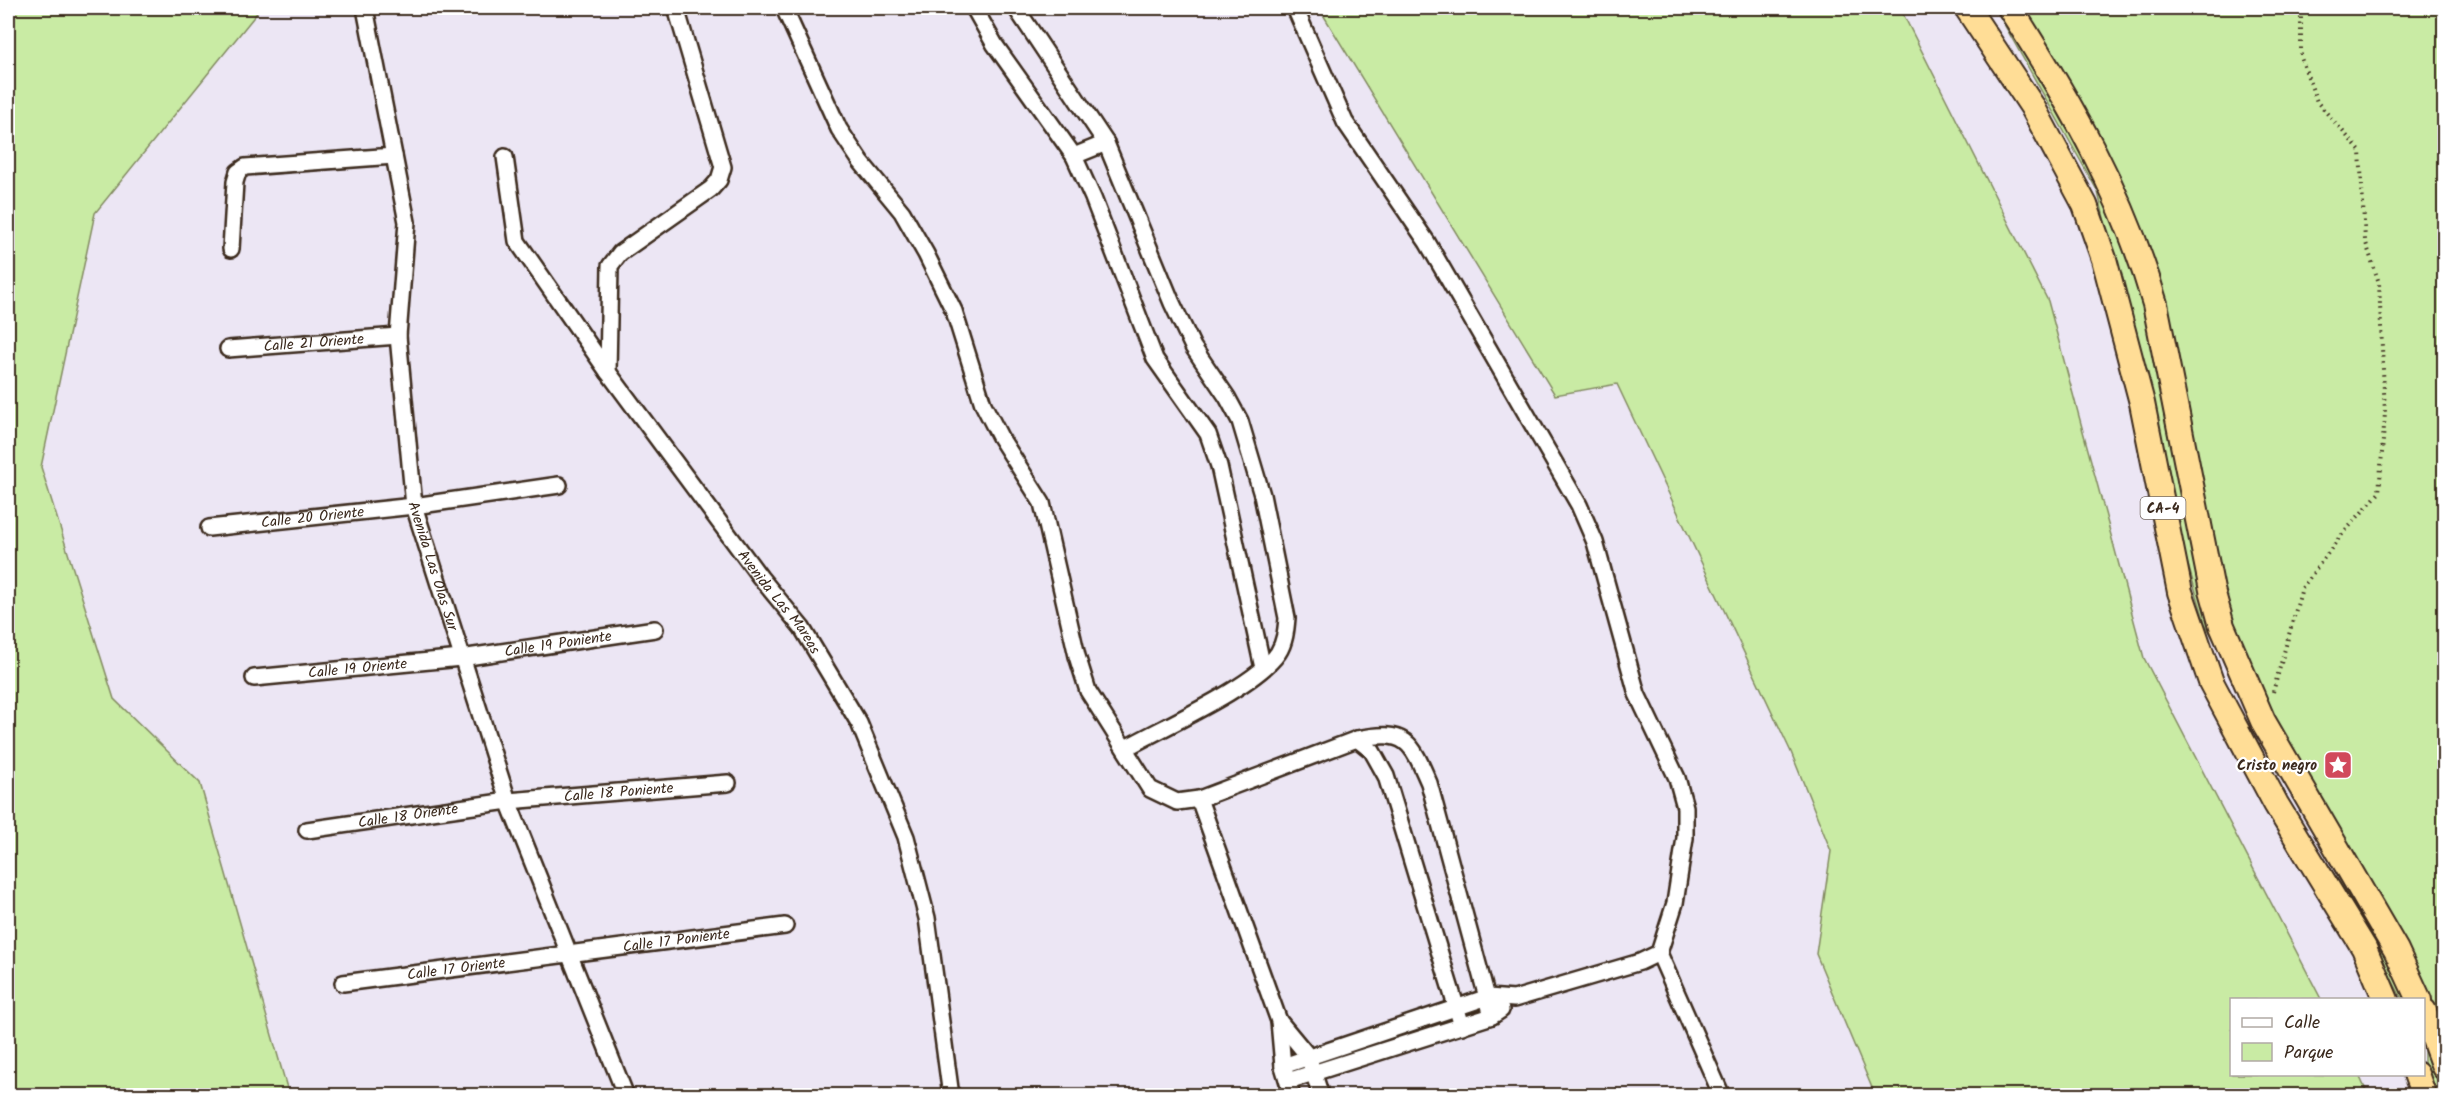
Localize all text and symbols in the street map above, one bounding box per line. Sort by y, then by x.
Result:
street label: Calle 21 Oriente [263,328,365,359]
road number: CA-4 [2140,497,2186,519]
street label: Avenida Las Olas Sur [400,498,464,635]
street label: Calle 20 Oriente [260,500,366,535]
street label: Avenida Las Mareas [731,545,826,660]
street label: Calle 19 Poniente [503,625,614,664]
street label: Calle 19 Oriente [307,652,408,686]
place icon: Cristo negro [2322,749,2354,781]
place label: Cristo negro [2237,754,2317,778]
street label: Calle 18 Poniente [563,776,675,809]
street label: Calle 18 Oriente [356,797,460,836]
street label: Calle 17 Poniente [621,922,732,960]
street label: Calle 17 Oriente [406,951,507,988]
legend [2230,998,2425,1076]
text: Calle [2284,1009,2320,1038]
text: Parque [2284,1039,2333,1068]

